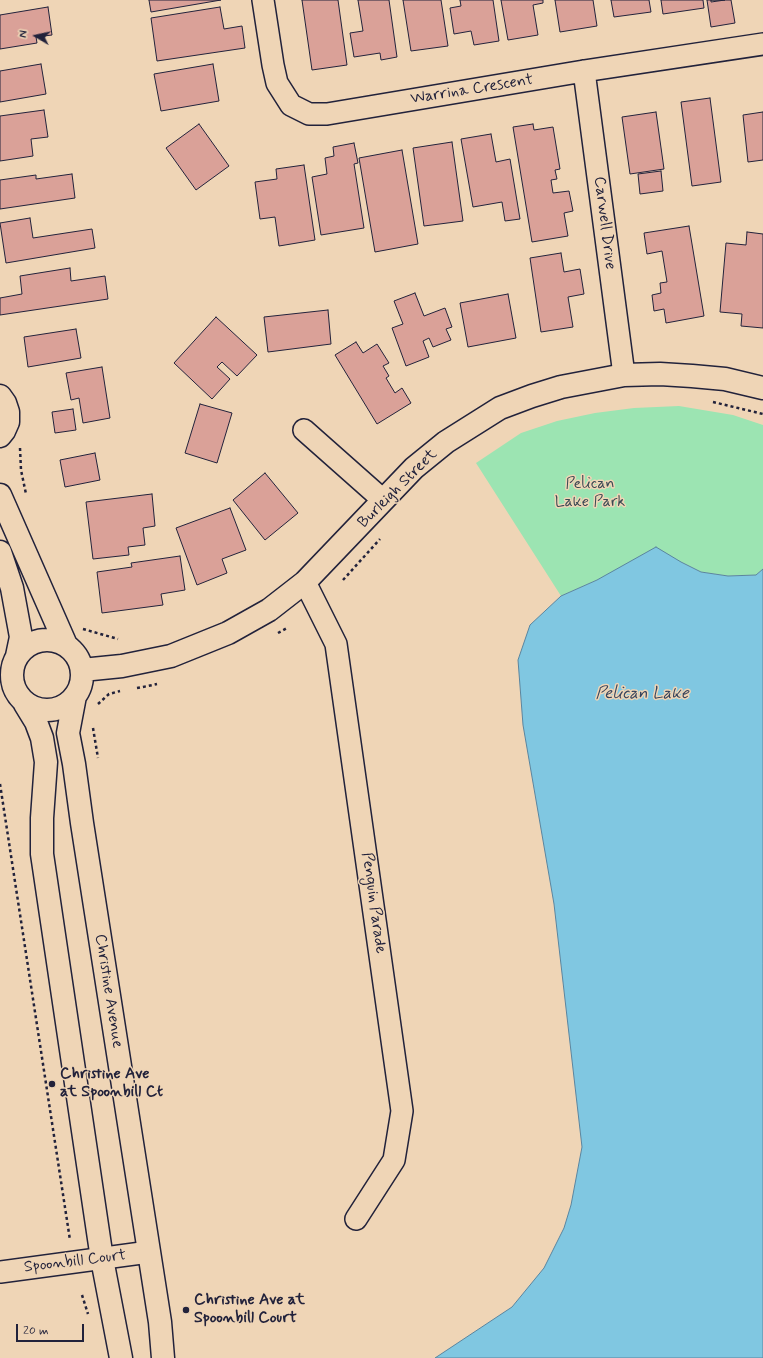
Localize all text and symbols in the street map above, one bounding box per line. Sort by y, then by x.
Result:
north arrow [16,16,56,56]
text: N [17,29,32,39]
street label: Warrina Crescent [409,71,535,109]
street label: Carwell Drive [589,175,619,271]
street label: Burleigh Street [354,445,442,533]
park label: Pelican Lake Park [555,475,625,513]
water label: Pelican Lake [595,684,689,704]
street label: Penguin Parade [356,851,390,955]
street label: Christine Avenue [90,933,126,1049]
place label: Christine Ave at Spoonbill Ct [60,1065,163,1103]
marker: Christine Ave at Spoonbill Ct [47,1079,57,1089]
street label: Spoonbill Court [23,1246,127,1278]
place label: Christine Ave at Spoonbill Court [194,1291,305,1329]
marker: Christine Ave at Spoonbill Court [181,1305,191,1315]
scale bar [18,1316,86,1342]
text: 20 m [23,1323,49,1339]

